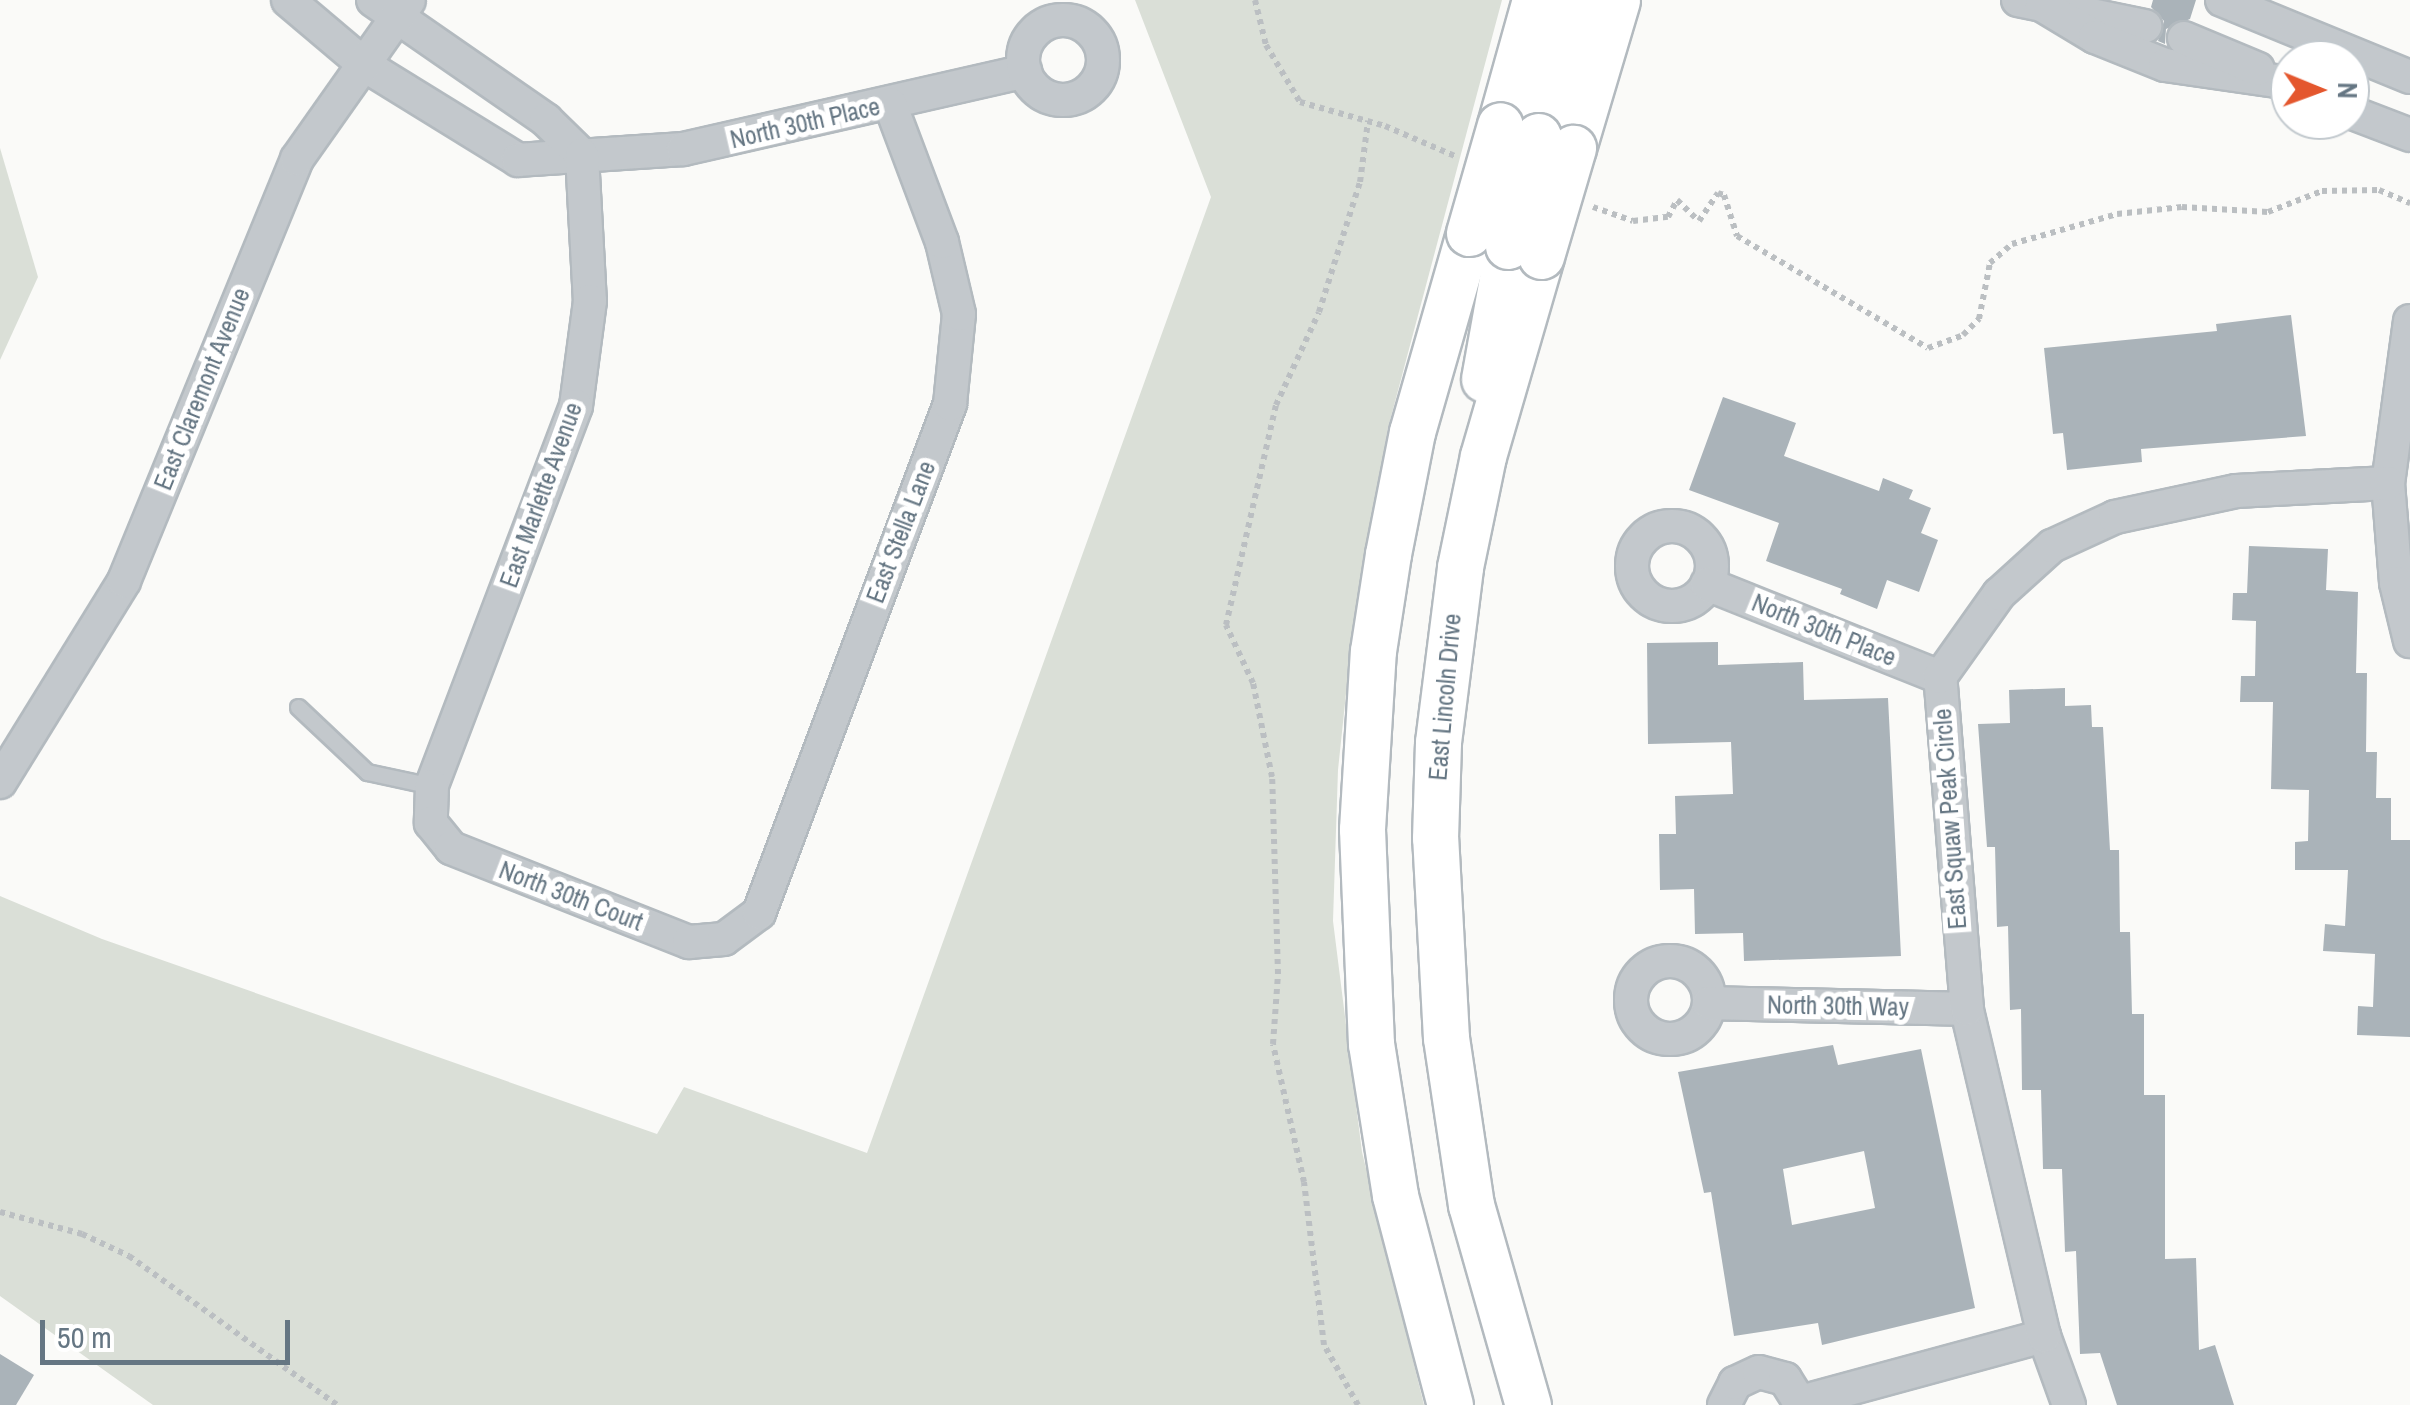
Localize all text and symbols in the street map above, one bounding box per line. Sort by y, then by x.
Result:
north arrow [2270,40,2370,140]
text: N [2329,82,2367,99]
street label: North 30th Place [727,91,883,155]
street label: East Claremont Avenue [148,283,256,495]
street label: East Marlette Avenue [493,398,589,592]
street label: East Stella Lane [860,457,942,607]
street label: North 30th Place [1748,587,1900,673]
street label: East Lincoln Drive [1423,612,1467,782]
street label: East Squaw Peak Circle [1927,708,1973,930]
street label: North 30th Court [495,855,647,937]
street label: North 30th Way [1767,990,1909,1022]
scale bar [45,1300,295,1362]
text: 50 m [57,1317,112,1357]

